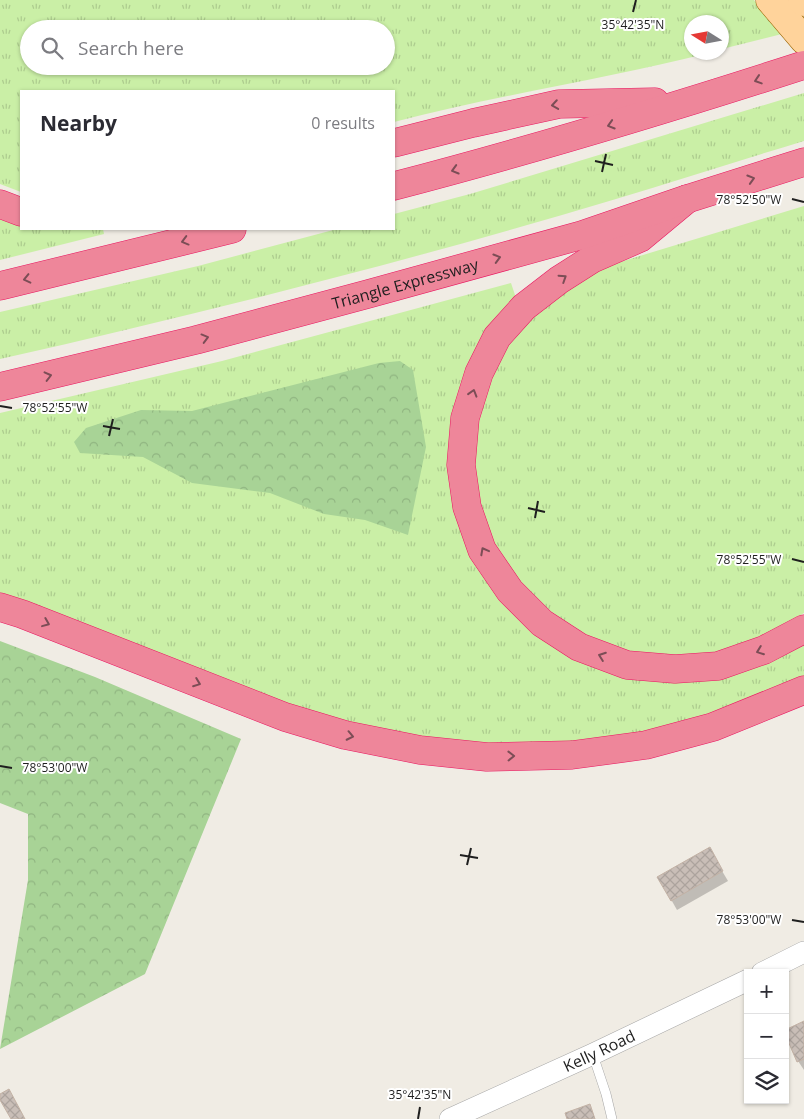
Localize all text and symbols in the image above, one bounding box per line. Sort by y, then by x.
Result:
north arrow [684,15,729,60]
text: 35°42'35"N [602,16,664,33]
search box [20,20,395,75]
icon: search [38,34,66,62]
text: Search here [78,35,184,61]
one-way arrow [754,75,762,85]
one-way arrow [551,100,560,110]
text: Nearby [40,109,117,137]
text: 0 results [311,112,375,134]
one-way arrow [607,120,616,130]
one-way arrow [450,164,459,175]
one-way arrow [746,175,754,185]
text: 78°52'50"W [717,191,781,208]
one-way arrow [181,235,190,246]
street label: Triangle Expressway [329,253,482,314]
one-way arrow [493,254,501,264]
one-way arrow [23,273,32,284]
one-way arrow [557,275,566,284]
one-way arrow [201,333,209,343]
one-way arrow [43,371,52,382]
one-way arrow [467,389,477,398]
text: 78°52'55"W [23,399,87,416]
one-way arrow [480,547,490,556]
text: 78°52'55"W [717,551,781,568]
one-way arrow [41,617,50,628]
one-way arrow [757,645,765,655]
one-way arrow [599,651,607,661]
one-way arrow [192,677,201,688]
one-way arrow [346,730,355,741]
one-way arrow [508,751,515,761]
text: 78°53'00"W [23,759,87,776]
text: 78°53'00"W [717,911,781,928]
map controls [744,969,789,1104]
button: + [744,969,789,1014]
button: − [744,1014,789,1059]
street label: Kelly Road [560,1024,639,1077]
button: layers [744,1059,789,1104]
text: 35°42'35"N [389,1086,451,1103]

